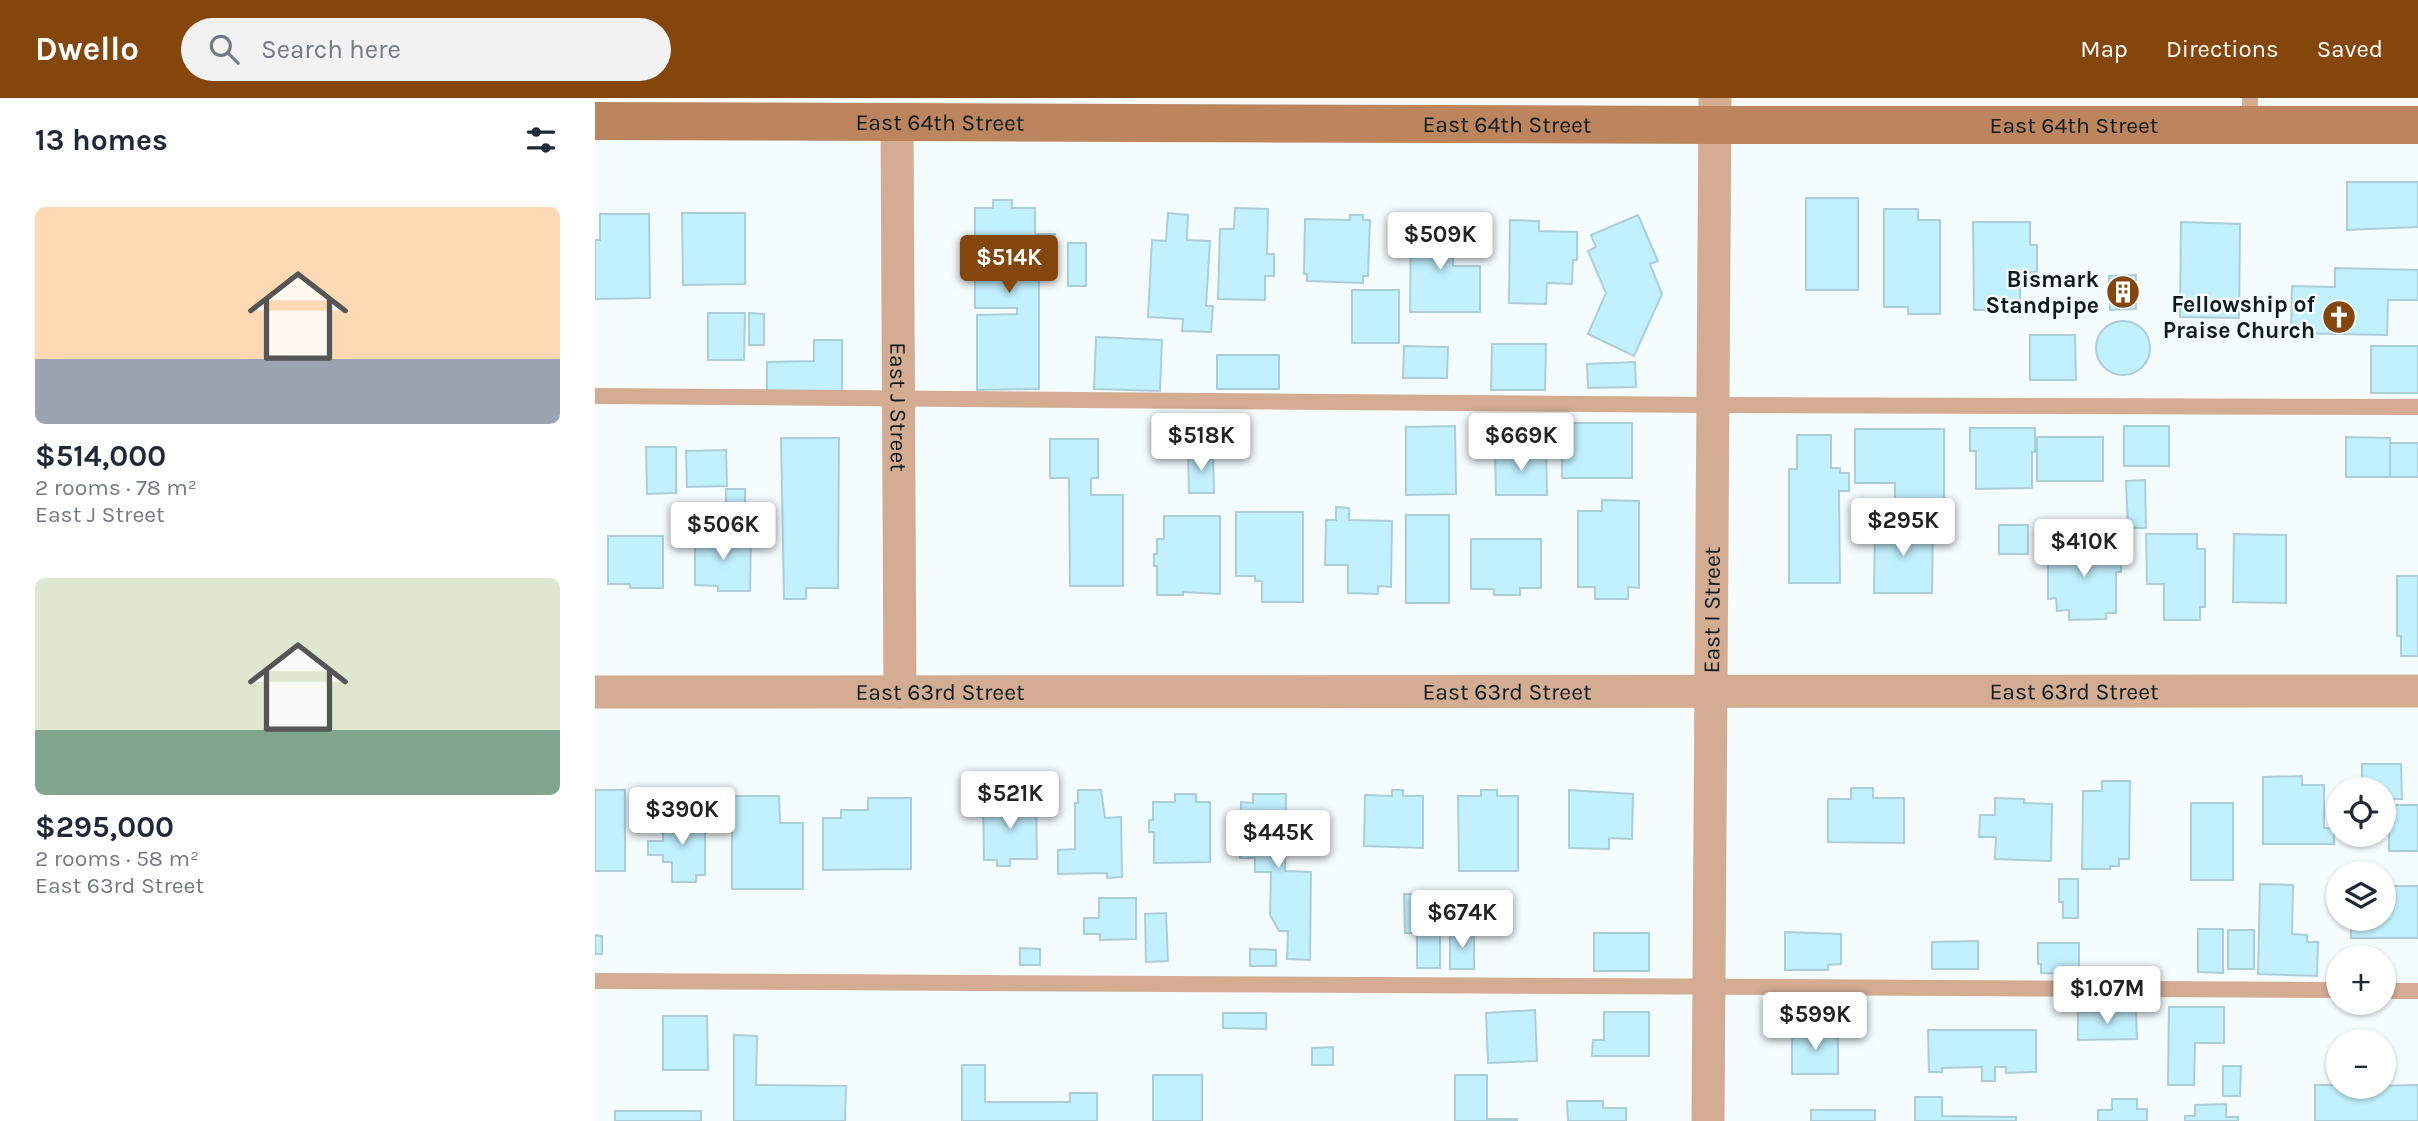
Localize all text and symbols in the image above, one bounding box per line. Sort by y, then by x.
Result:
search box [181,18,671,81]
text: Dwello [35,30,139,68]
icon: search [205,30,243,68]
text: Search here [261,34,401,65]
text: Map [2080,35,2128,63]
text: Directions [2166,35,2279,63]
text: Saved [2317,35,2383,63]
street label: East 64th Street [855,109,1025,137]
street label: East 64th Street [1422,111,1592,139]
street label: East 64th Street [1989,112,2159,139]
icon: filters [522,121,560,159]
text: 13 homes [35,122,168,158]
pin: $509K [1391,212,1489,272]
text: $509K [1404,221,1476,248]
pin: $514K [960,236,1058,295]
text: $514K [976,244,1042,271]
icon: home [235,253,361,379]
place label: Bismark Standpipe [1986,266,2099,319]
building icon: Bismark Standpipe [2104,273,2142,311]
place label: Fellowship of Praise Church [2163,291,2316,344]
church icon: Fellowship of Praise Church [2320,298,2358,336]
street label: East J Street [884,342,912,472]
pin: $518K [1152,414,1250,473]
pin: $669K [1472,414,1570,473]
text: $518K [1167,422,1235,449]
text: $669K [1485,422,1557,449]
text: $514,000 [35,438,166,474]
text: 2 rooms · 78 m² [35,474,197,501]
pin: $295K [1854,498,1952,558]
text: East J Street [35,501,165,528]
pin: $506K [674,503,772,562]
text: $295K [1867,507,1939,534]
text: $506K [687,511,759,538]
pin: $410K [2035,519,2133,579]
text: $410K [2050,528,2118,555]
street label: East I Street [1698,546,1726,674]
icon: home [235,624,361,750]
street label: East 63rd Street [1422,678,1592,706]
street label: East 63rd Street [1989,678,2159,705]
street label: East 63rd Street [855,679,1025,706]
pin: $521K [961,772,1059,831]
map controls [2326,777,2396,1099]
button: locate [2326,777,2396,847]
text: $521K [977,780,1043,807]
pin: $390K [633,788,731,847]
text: $390K [645,796,719,823]
text: $295,000 [35,809,174,845]
pin: $445K [1229,810,1327,870]
text: $445K [1242,819,1314,846]
text: 2 rooms · 58 m² [35,845,199,872]
button: layers [2326,861,2396,931]
text: East 63rd Street [35,872,204,899]
pin: $674K [1413,890,1511,950]
text: $674K [1427,899,1497,926]
button: + [2326,945,2396,1015]
pin: $1.07M [2050,967,2164,1026]
text: $1.07M [2069,975,2145,1002]
pin: $599K [1766,992,1864,1052]
text: $599K [1779,1001,1851,1028]
button: − [2326,1029,2396,1099]

